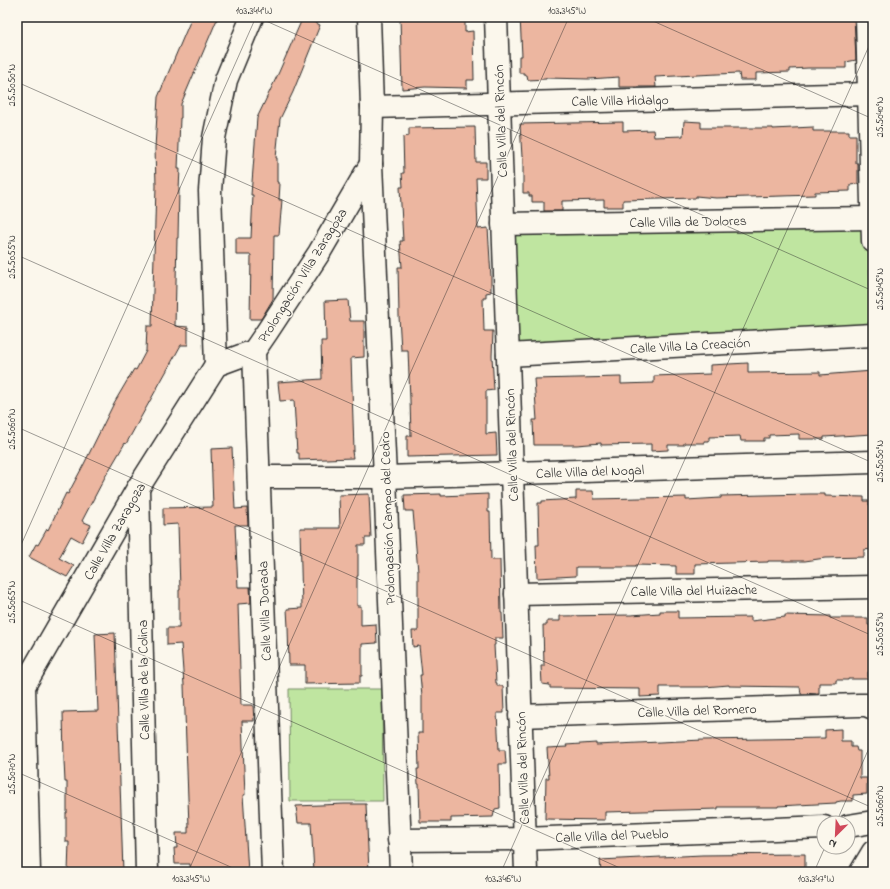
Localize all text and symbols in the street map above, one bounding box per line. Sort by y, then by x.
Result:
text: 103.344°W [236,4,272,19]
text: 103.345°W [548,4,586,19]
text: 25.5050°N [5,64,20,106]
street label: Calle Villa del Rincón [489,64,514,178]
street label: Calle Villa Hidalgo [571,90,669,114]
text: 25.5040°N [873,96,888,137]
street label: Prolongación Villa Zaragoza [253,204,354,348]
street label: Calle Villa de Dolores [629,211,747,234]
text: 25.5055°N [5,235,20,279]
text: 25.5045°N [873,268,888,310]
street label: Calle Villa La Creación [629,333,751,360]
street label: Calle Villa del Rincón [500,388,525,502]
text: 25.5060°N [5,408,20,449]
street label: Prolongación Campo del Cedro [375,431,403,605]
text: 25.5050°N [873,440,888,482]
street label: Calle Villa del Nogal [536,460,645,486]
street label: Calle Villa Zaragoza [79,479,153,585]
street label: Calle Villa Dorada [253,561,278,661]
street label: Calle Villa del Huizache [631,580,758,603]
text: 25.5065°N [5,581,20,623]
text: 25.5055°N [873,612,888,656]
street label: Calle Villa de la Colina [133,620,156,740]
street label: Calle Villa del Romero [637,699,757,724]
street label: Calle Villa del Rincón [511,711,536,825]
text: 25.5070°N [5,753,20,794]
text: 25.5060°N [873,785,888,826]
north arrow [816,815,856,855]
street label: Calle Villa del Pueblo [555,824,669,849]
text: N [826,834,839,852]
text: 103.345°W [172,872,210,887]
text: 103.346°W [485,872,522,887]
text: 103.347°W [798,872,834,887]

